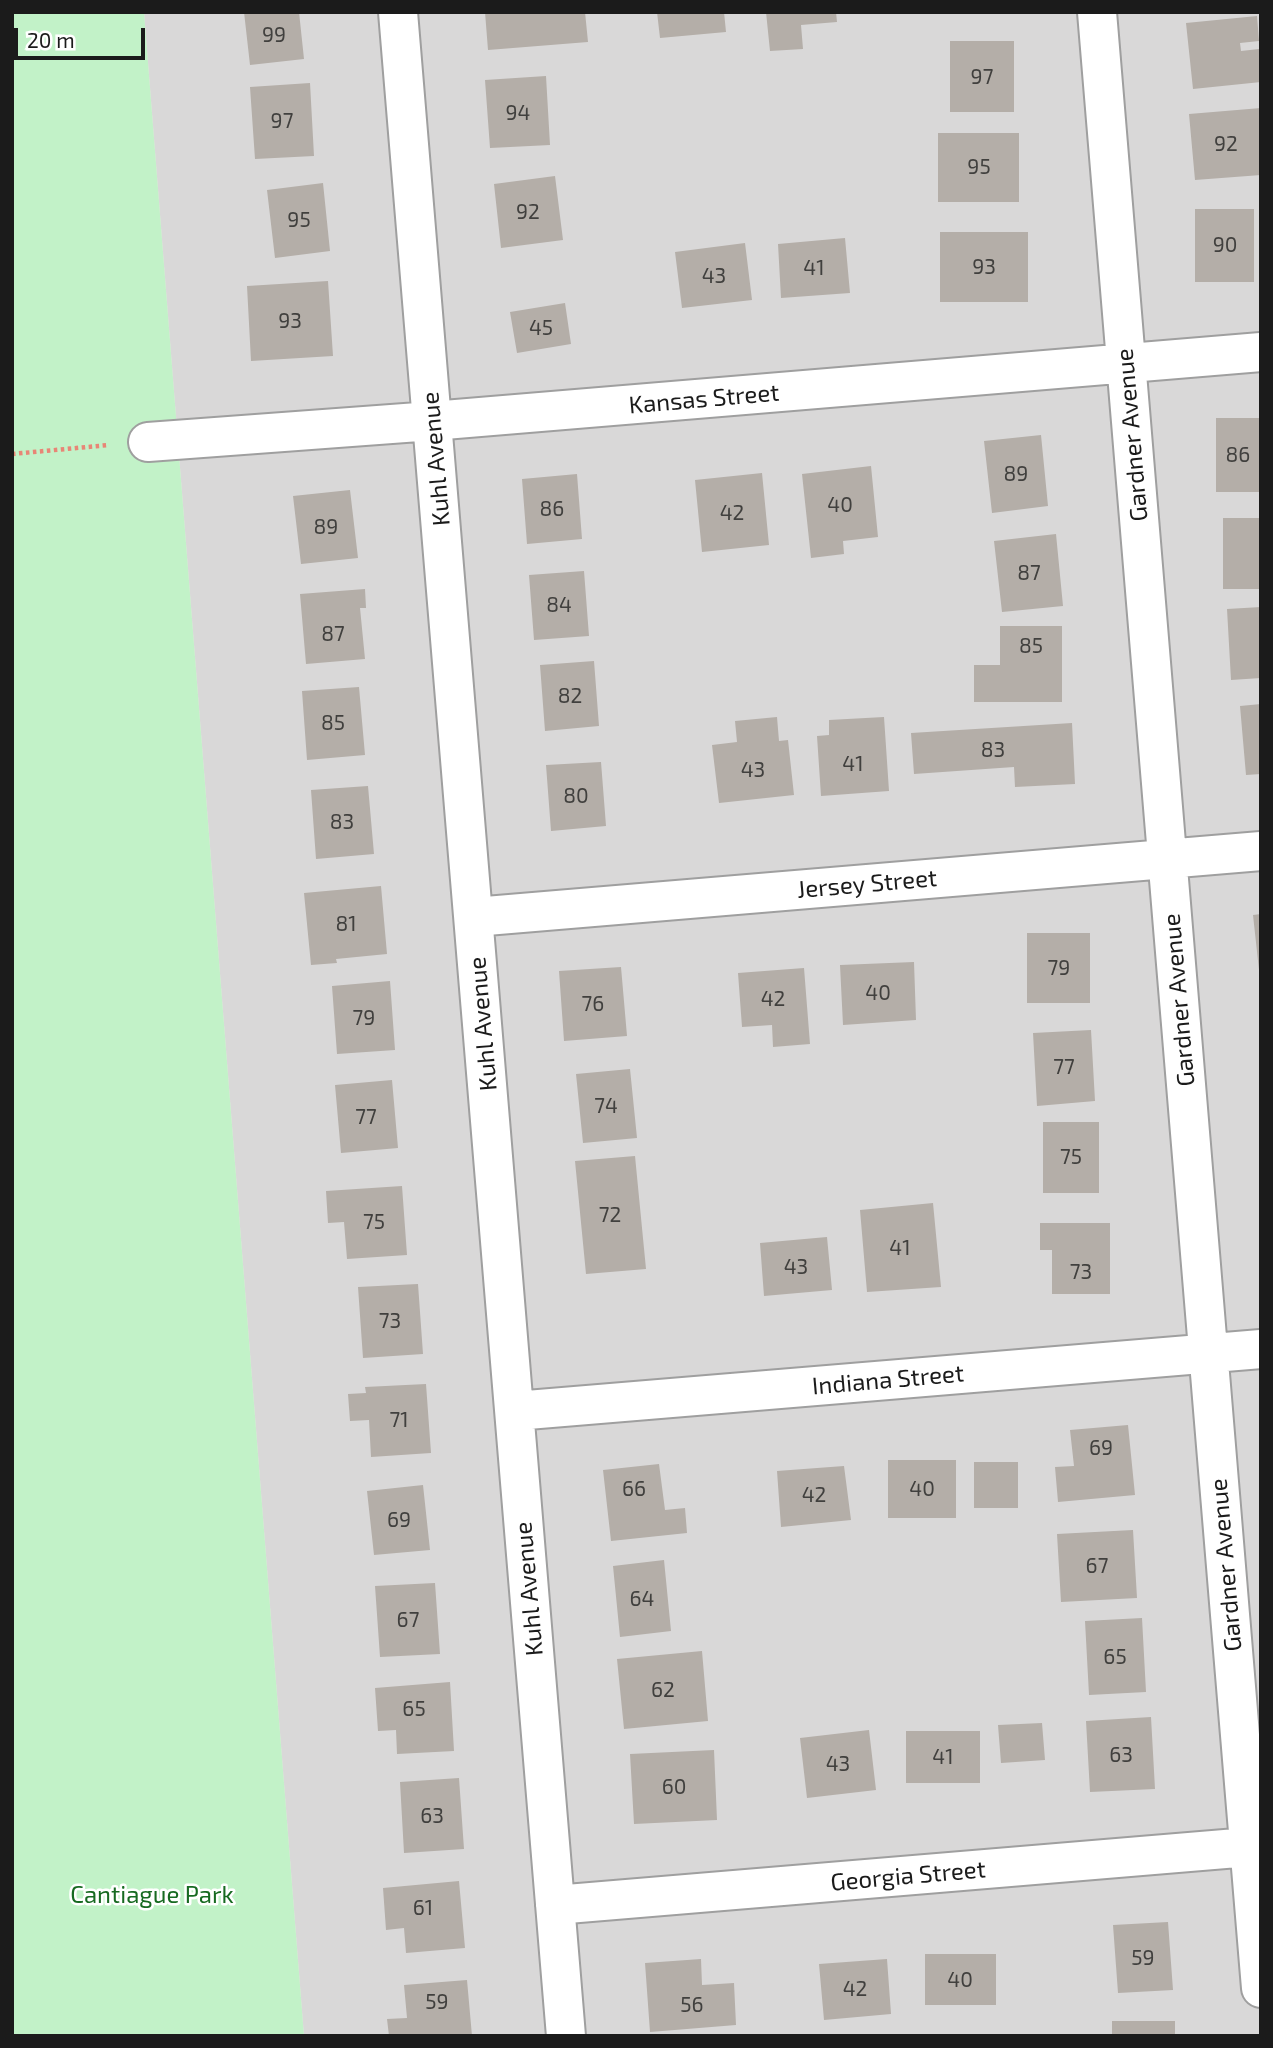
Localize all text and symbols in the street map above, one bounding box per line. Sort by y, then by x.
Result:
scale bar [18,14,149,58]
house number: 99 [262,22,286,48]
text: 20 m [27,27,75,52]
house number: 97 [971,64,993,90]
house number: 94 [506,100,530,126]
house number: 97 [271,108,293,134]
house number: 92 [1214,131,1238,157]
house number: 95 [967,154,991,180]
house number: 92 [516,199,540,225]
house number: 95 [287,207,311,233]
house number: 90 [1213,232,1237,258]
house number: 93 [972,254,996,280]
house number: 41 [803,255,825,281]
house number: 43 [702,263,726,289]
house number: 93 [278,308,302,334]
house number: 45 [529,315,553,341]
street label: Gardner Avenue [1110,347,1154,523]
street label: Kansas Street [628,378,780,420]
street label: Kuhl Avenue [416,391,456,527]
house number: 86 [1226,442,1250,468]
house number: 89 [1004,461,1028,487]
house number: 40 [827,492,853,518]
house number: 86 [540,496,564,522]
house number: 42 [720,500,744,526]
house number: 89 [314,514,338,540]
house number: 87 [1017,560,1041,586]
house number: 84 [546,592,572,618]
house number: 87 [321,621,345,647]
house number: 85 [1019,633,1043,659]
house number: 82 [558,683,582,709]
house number: 85 [321,710,345,736]
house number: 83 [981,737,1005,763]
house number: 41 [842,751,864,777]
house number: 43 [741,757,765,783]
house number: 80 [563,783,589,809]
house number: 83 [330,809,354,835]
street label: Jersey Street [796,864,938,904]
house number: 81 [335,911,357,937]
street label: Gardner Avenue [1157,912,1201,1088]
house number: 79 [1048,955,1070,981]
street label: Kuhl Avenue [463,956,503,1092]
house number: 40 [865,980,891,1006]
house number: 42 [761,986,785,1012]
house number: 76 [582,991,604,1017]
house number: 79 [353,1005,375,1031]
house number: 77 [1053,1054,1075,1080]
house number: 74 [594,1093,618,1119]
house number: 77 [355,1104,377,1130]
house number: 75 [1060,1144,1082,1170]
house number: 72 [599,1202,621,1228]
house number: 75 [363,1209,385,1235]
house number: 41 [889,1235,911,1261]
house number: 43 [784,1254,808,1280]
house number: 73 [1070,1259,1092,1285]
house number: 73 [379,1308,401,1334]
street label: Indiana Street [811,1359,965,1401]
house number: 71 [389,1407,409,1433]
house number: 69 [1089,1435,1113,1461]
house number: 66 [622,1476,646,1502]
house number: 40 [909,1476,935,1502]
street label: Gardner Avenue [1204,1477,1248,1653]
house number: 42 [802,1482,826,1508]
house number: 69 [387,1507,411,1533]
street label: Kuhl Avenue [509,1521,549,1657]
house number: 67 [1086,1553,1108,1579]
house number: 64 [630,1586,654,1612]
house number: 67 [397,1607,419,1633]
house number: 65 [1103,1644,1127,1670]
house number: 62 [651,1677,675,1703]
house number: 65 [402,1696,426,1722]
house number: 63 [1109,1742,1133,1768]
house number: 41 [932,1744,954,1770]
house number: 43 [826,1751,850,1777]
house number: 60 [662,1774,686,1800]
house number: 63 [420,1803,444,1829]
street label: Georgia Street [829,1855,987,1897]
park label: Cantiague Park [70,1881,234,1909]
house number: 61 [413,1895,433,1921]
house number: 59 [1131,1945,1155,1971]
house number: 40 [947,1967,973,1993]
house number: 42 [843,1976,867,2002]
house number: 59 [425,1989,449,2015]
house number: 56 [680,1992,704,2018]

